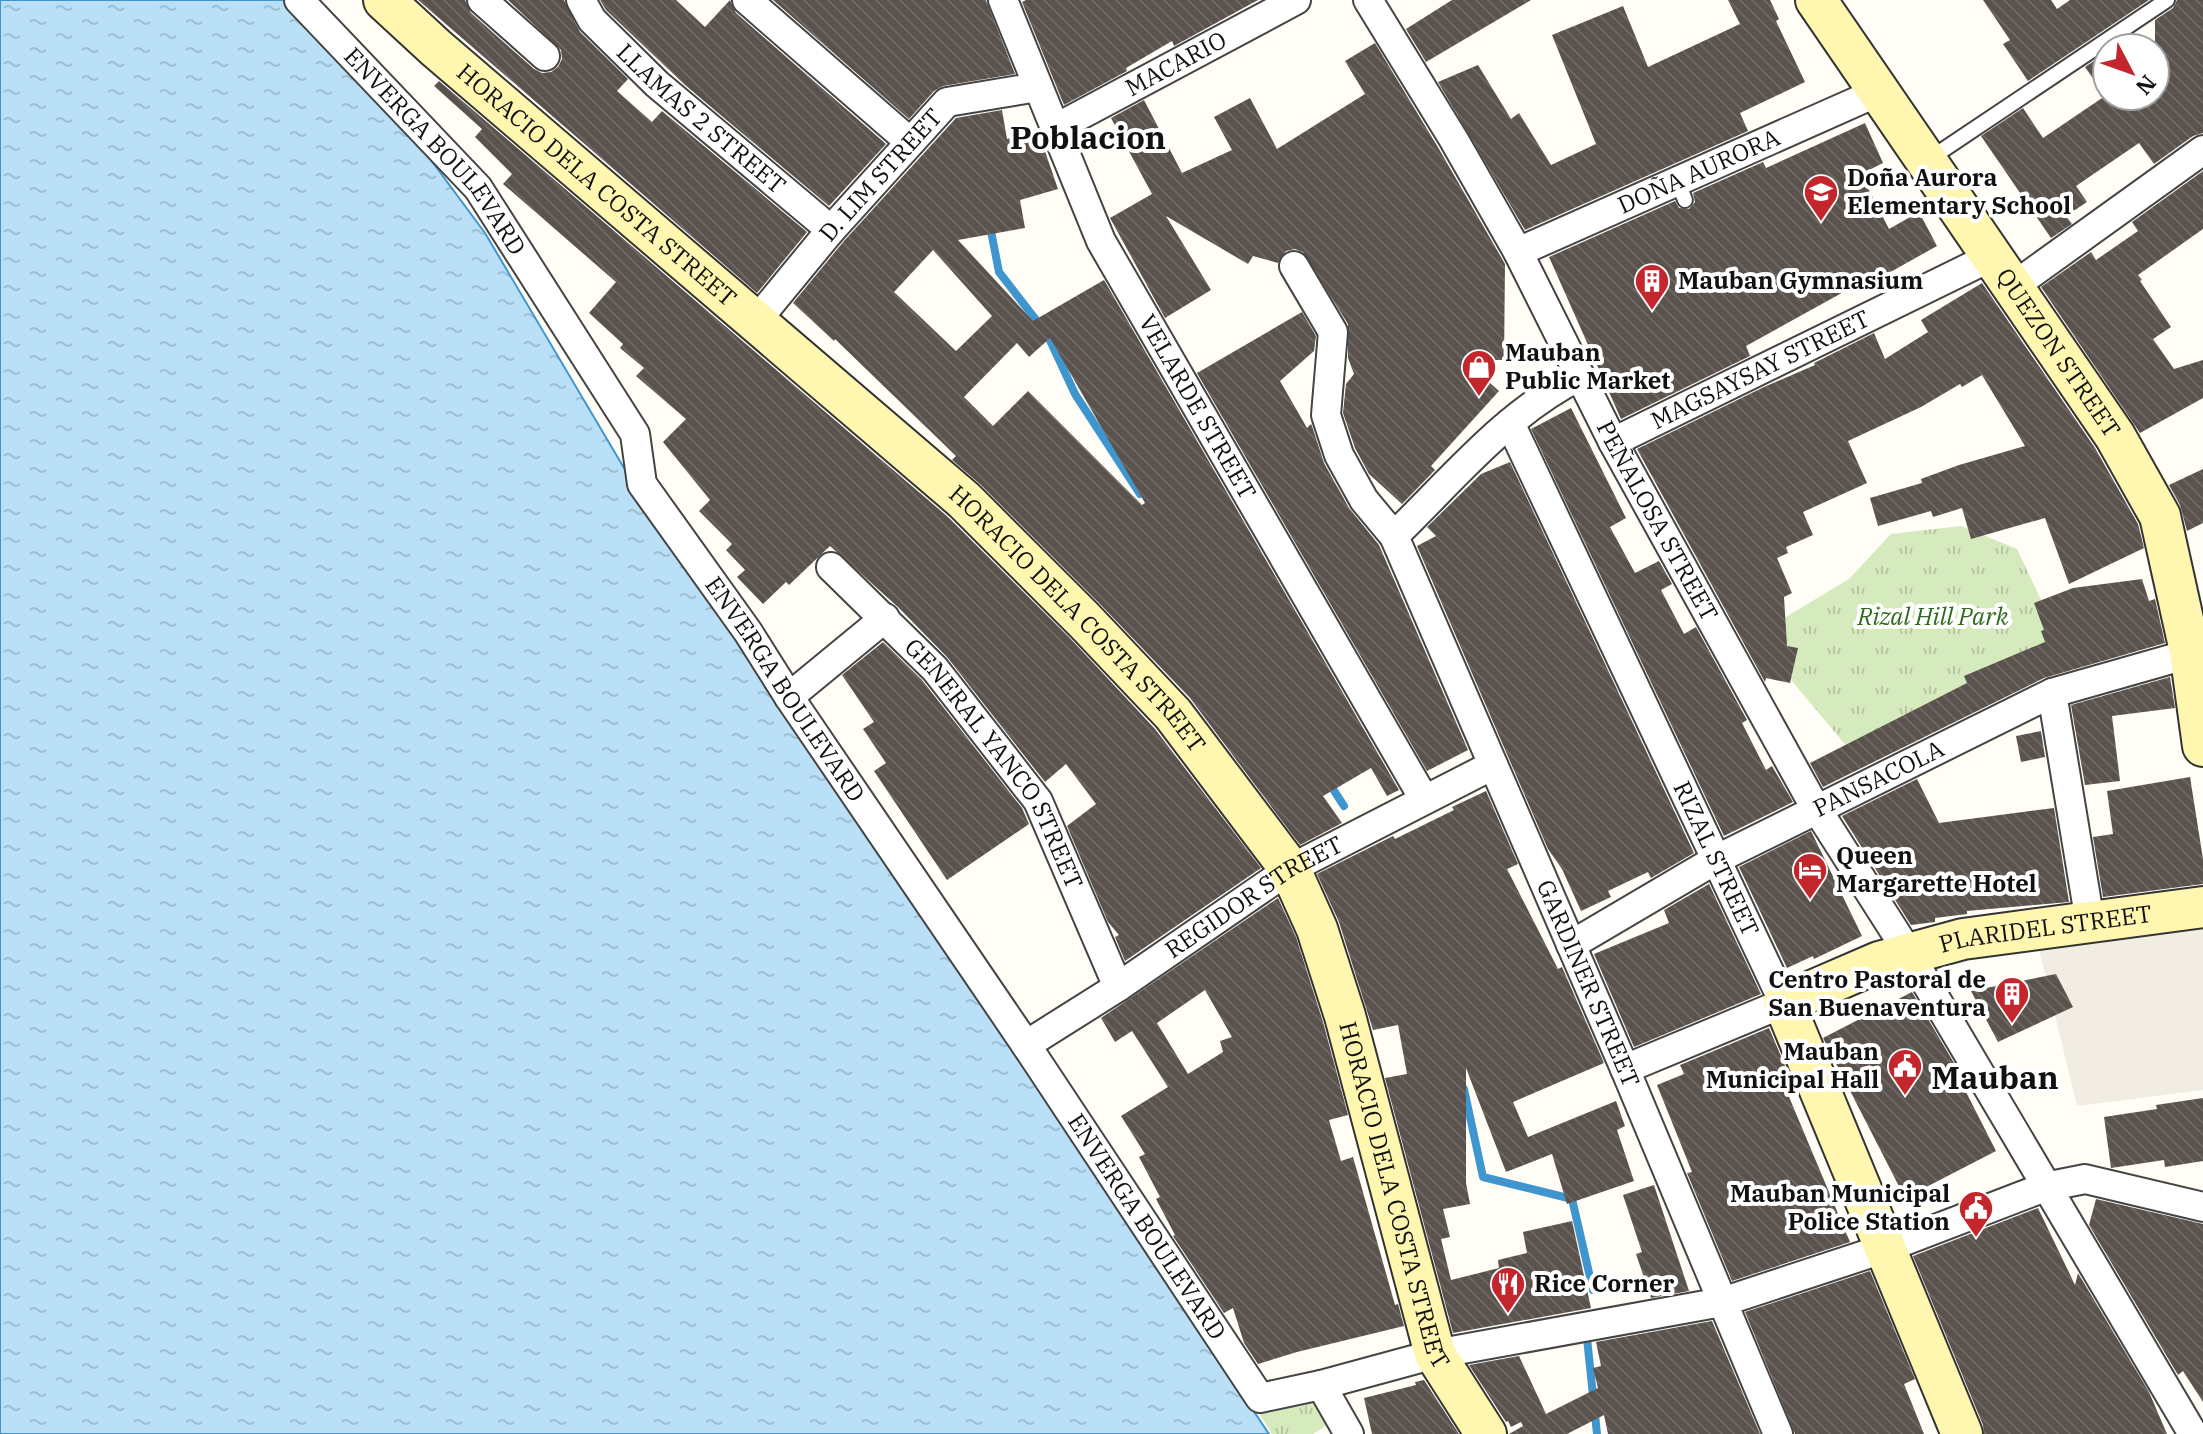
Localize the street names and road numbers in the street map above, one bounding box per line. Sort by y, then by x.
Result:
street label: MACARIO [1119,23,1232,103]
street label: LLAMAS 2 STREET [610,36,793,200]
street label: ENVERGA BOULEVARD [337,40,534,261]
street label: HORACIO DELA COSTA STREET [451,56,744,313]
street label: D. LIM STREET [811,101,949,248]
street label: DOÑA AURORA [1612,120,1785,221]
street label: QUEZON STREET [1990,261,2128,443]
street label: MAGSAYSAY STREET [1645,302,1875,436]
street label: VELARDE STREET [1132,308,1264,505]
street label: PEÑALOSA STREET [1590,415,1726,626]
street label: HORACIO DELA COSTA STREET [943,477,1213,758]
street label: ENVERGA BOULEVARD [698,570,873,808]
street label: GENERAL YANCO STREET [898,631,1091,893]
street label: PANSACOLA [1808,732,1950,824]
street label: RIZAL STREET [1666,776,1767,941]
street label: REGIDOR STREET [1158,828,1348,965]
street label: GARDINER STREET [1530,874,1648,1092]
street label: PLARIDEL STREET [1935,897,2154,960]
street label: HORACIO DELA COSTA STREET [1332,1018,1457,1375]
street label: ENVERGA BOULEVARD [1061,1107,1234,1346]

